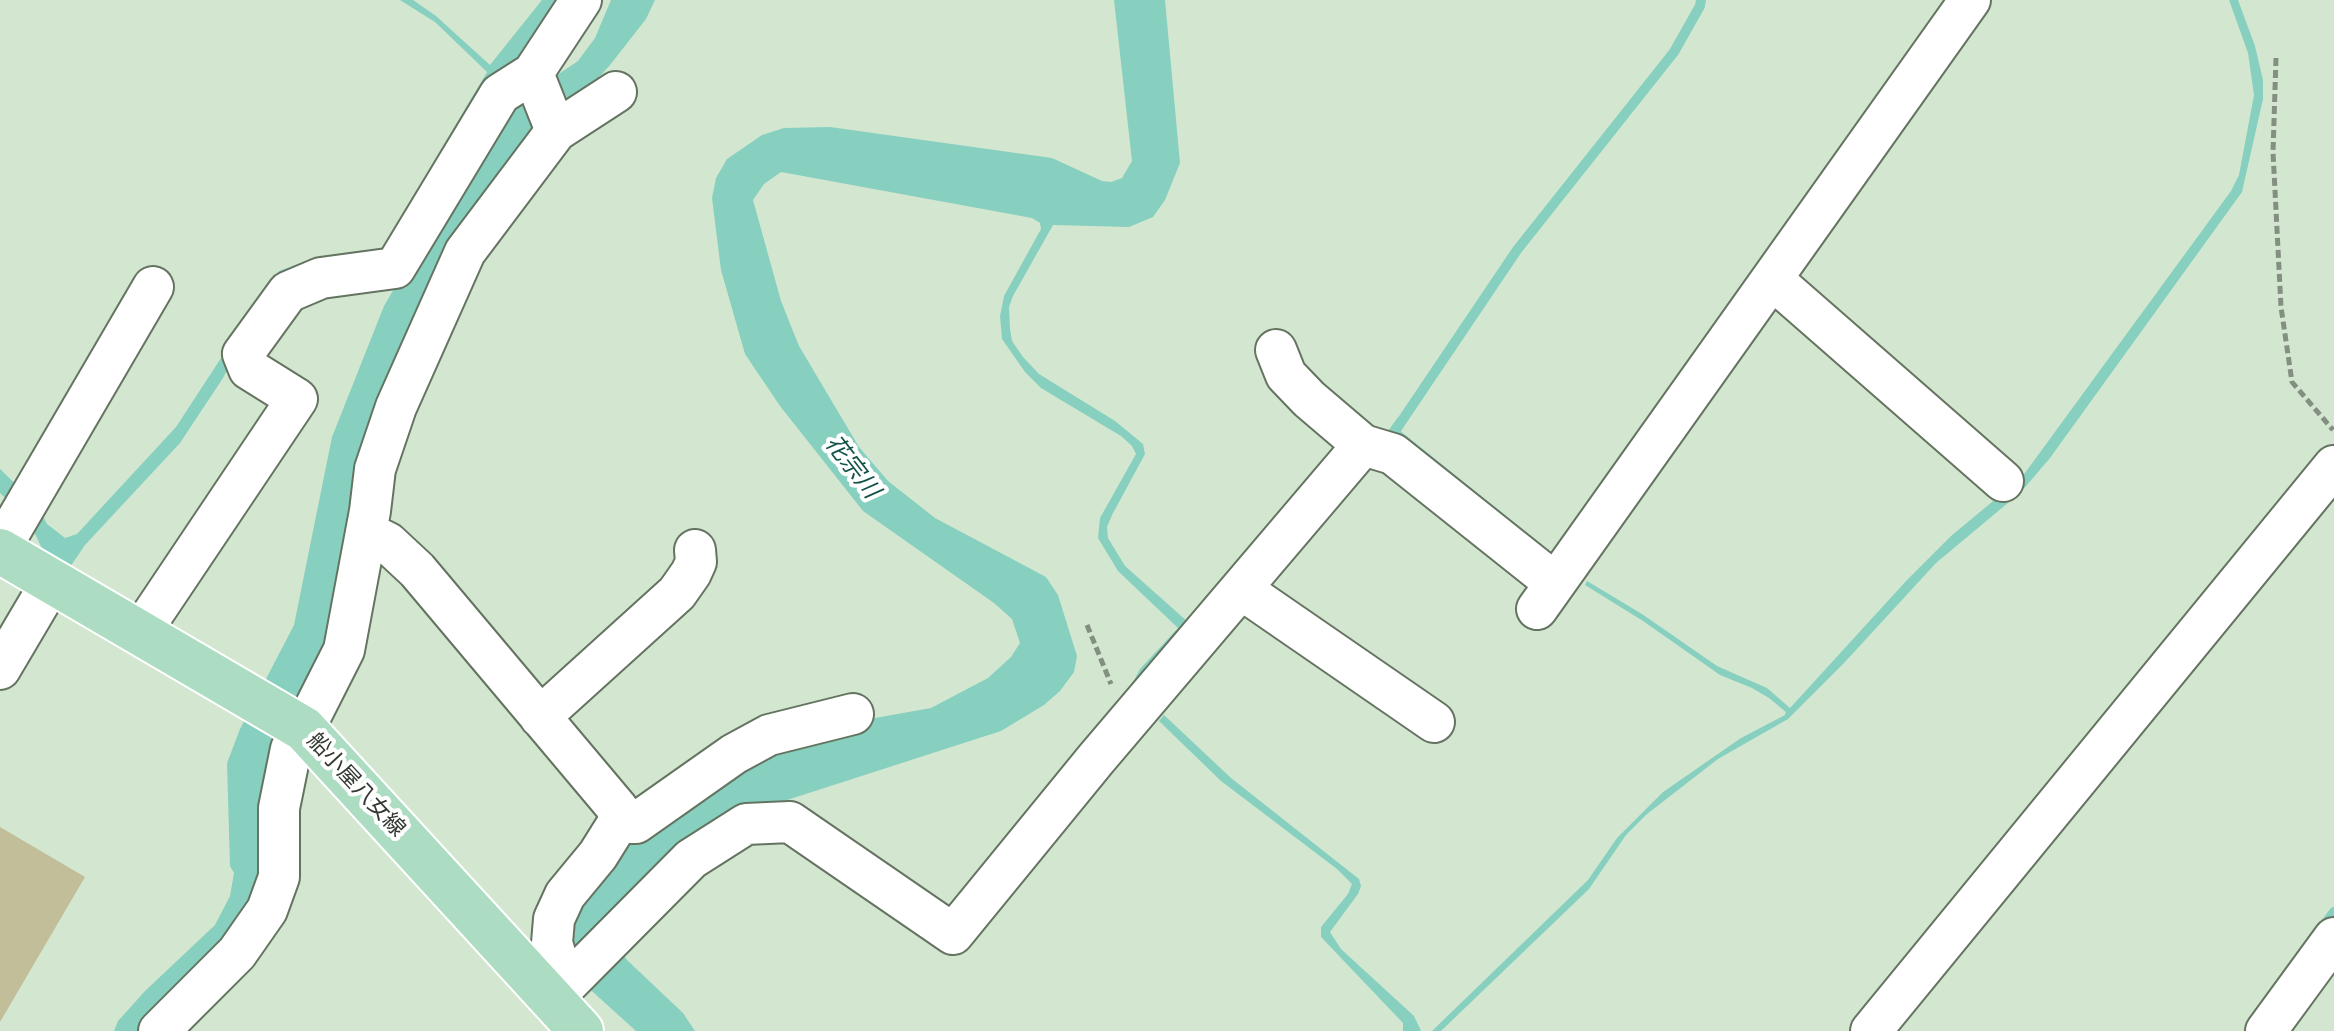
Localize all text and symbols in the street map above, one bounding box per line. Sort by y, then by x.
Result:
water label: 花宗川 [818,430,886,504]
street label: 船小屋八女線 [301,728,411,842]

